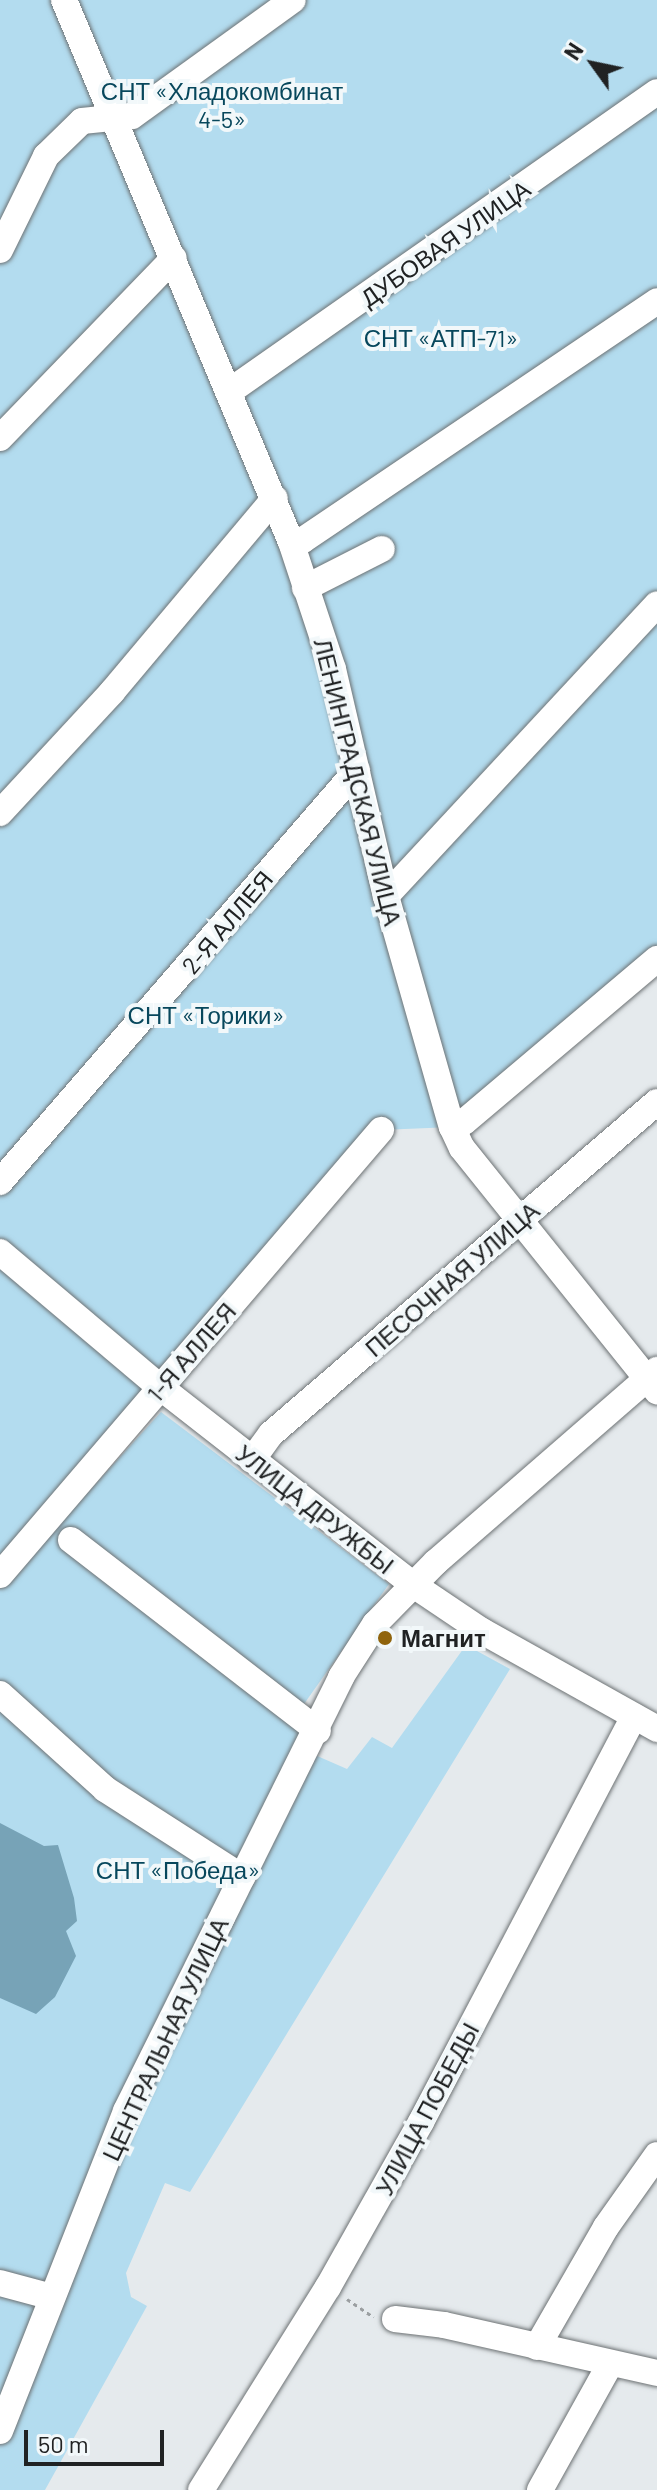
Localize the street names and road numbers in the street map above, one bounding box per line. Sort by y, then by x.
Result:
street label: ДУБОВАЯ УЛИЦА [355,174,535,312]
street label: ЛЕНИНГРАДСКАЯ УЛИЦА [308,635,408,929]
street label: 2-Я АЛЛЕЯ [176,865,278,979]
street label: ПЕСОЧНАЯ УЛИЦА [359,1196,545,1362]
street label: 1-Я АЛЛЕЯ [140,1297,242,1407]
street label: УЛИЦА ДРУЖБЫ [230,1439,400,1579]
street label: ЦЕНТРАЛЬНАЯ УЛИЦА [96,1913,234,2165]
street label: УЛИЦА ПОБЕДЫ [369,2018,485,2200]

